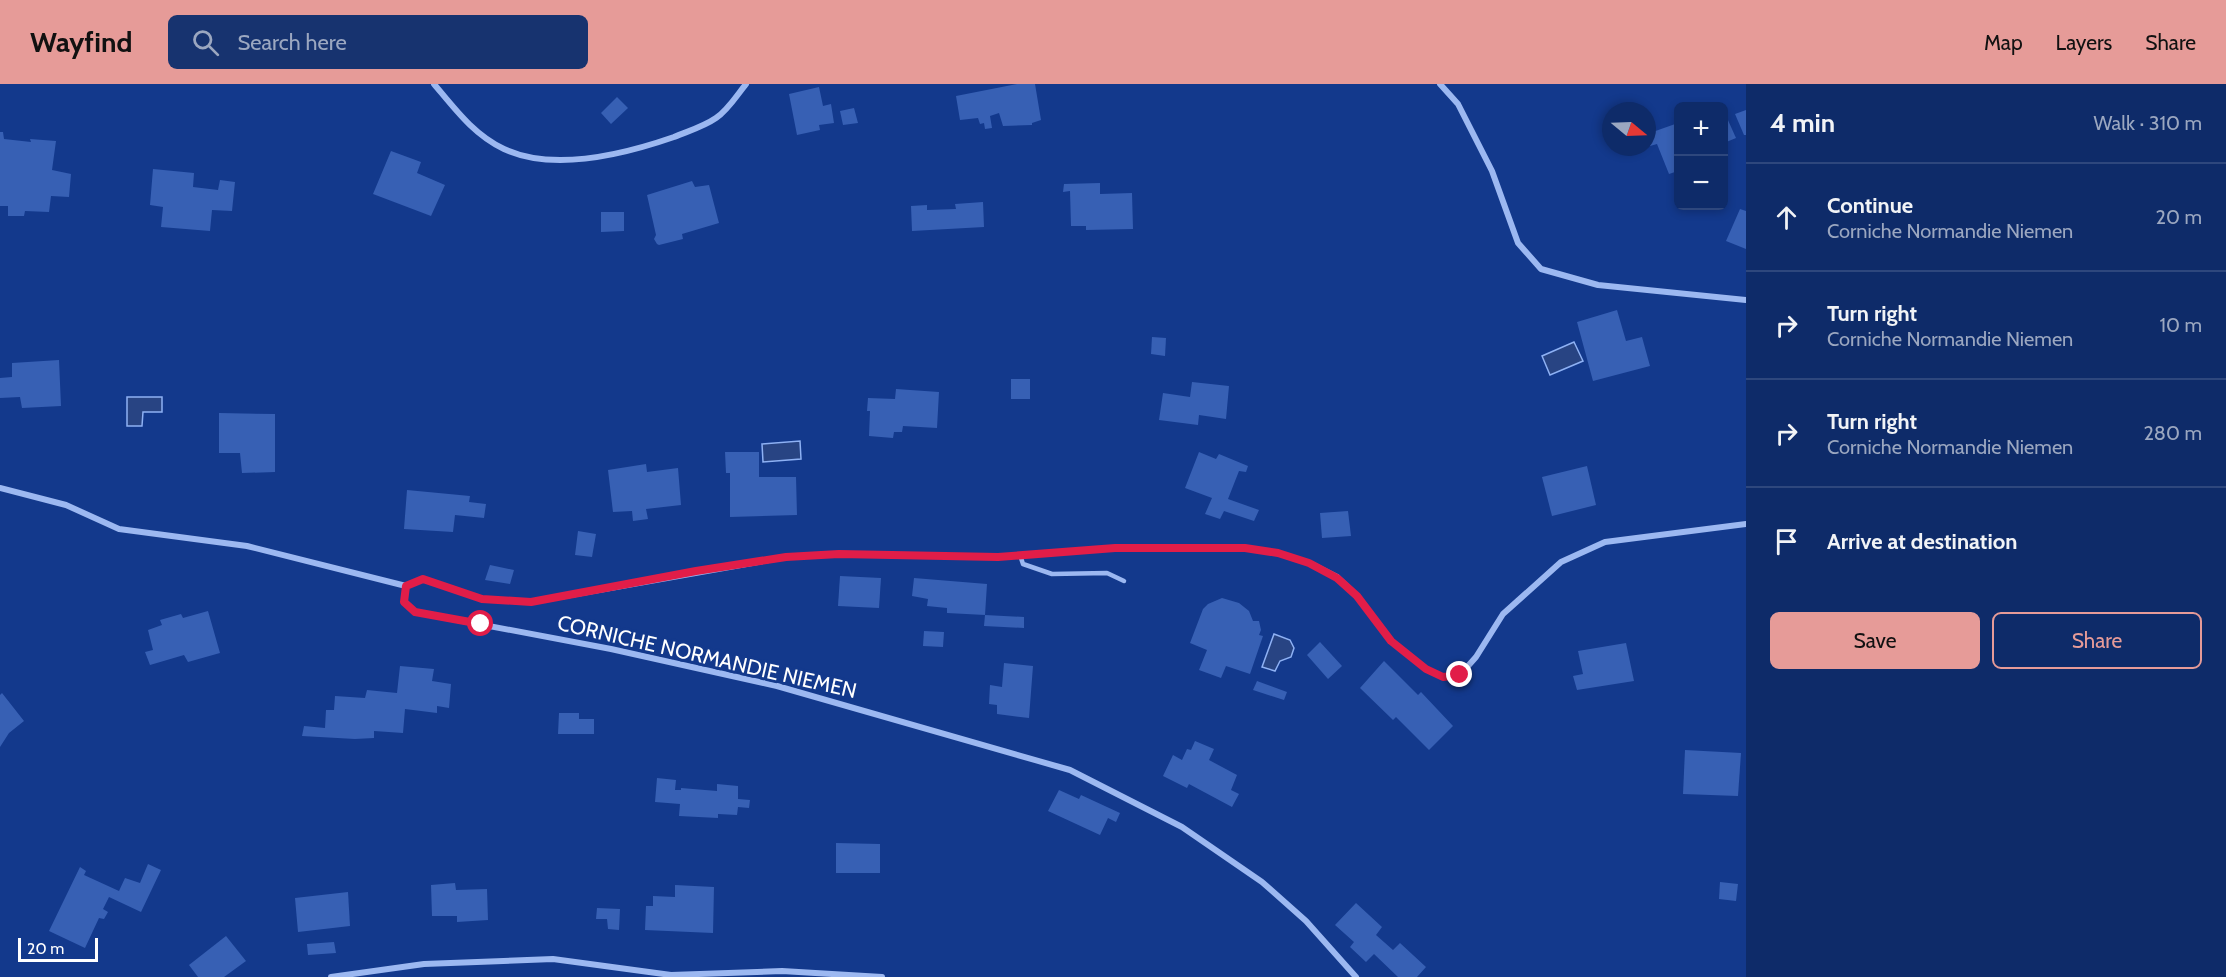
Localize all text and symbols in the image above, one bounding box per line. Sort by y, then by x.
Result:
search box [168,15,588,69]
text: Wayfind [30,25,132,59]
icon: search [189,26,222,59]
text: Search here [237,29,347,56]
text: Map [1984,30,2023,55]
text: Layers [2056,30,2112,55]
text: Share [2145,30,2196,55]
north arrow [1602,102,1656,156]
map controls [1674,102,1728,210]
button: + [1674,102,1728,156]
text: 4 min [1770,107,1835,139]
text: Walk · 310 m [2094,111,2202,135]
button: − [1674,156,1728,210]
text: Continue [1827,192,1913,219]
icon: ahead [1770,201,1803,234]
text: 20 m [2156,205,2202,229]
text: Corniche Normandie Niemen [1827,219,2073,243]
text: Turn right [1827,300,1917,327]
icon: right [1770,309,1803,342]
text: 10 m [2159,313,2202,337]
text: Corniche Normandie Niemen [1827,327,2073,351]
text: Turn right [1827,408,1917,435]
icon: right [1770,417,1803,450]
text: 280 m [2143,421,2202,445]
text: Corniche Normandie Niemen [1827,435,2073,459]
icon: arrive [1770,525,1803,558]
text: Arrive at destination [1827,528,2017,555]
route start [467,610,493,636]
street label: CORNICHE NORMANDIE NIEMEN [555,610,859,703]
button: Save [1770,612,1980,669]
button: Share [1992,612,2202,669]
route end [1446,661,1472,687]
scale bar [18,935,98,962]
text: 20 m [27,939,64,958]

